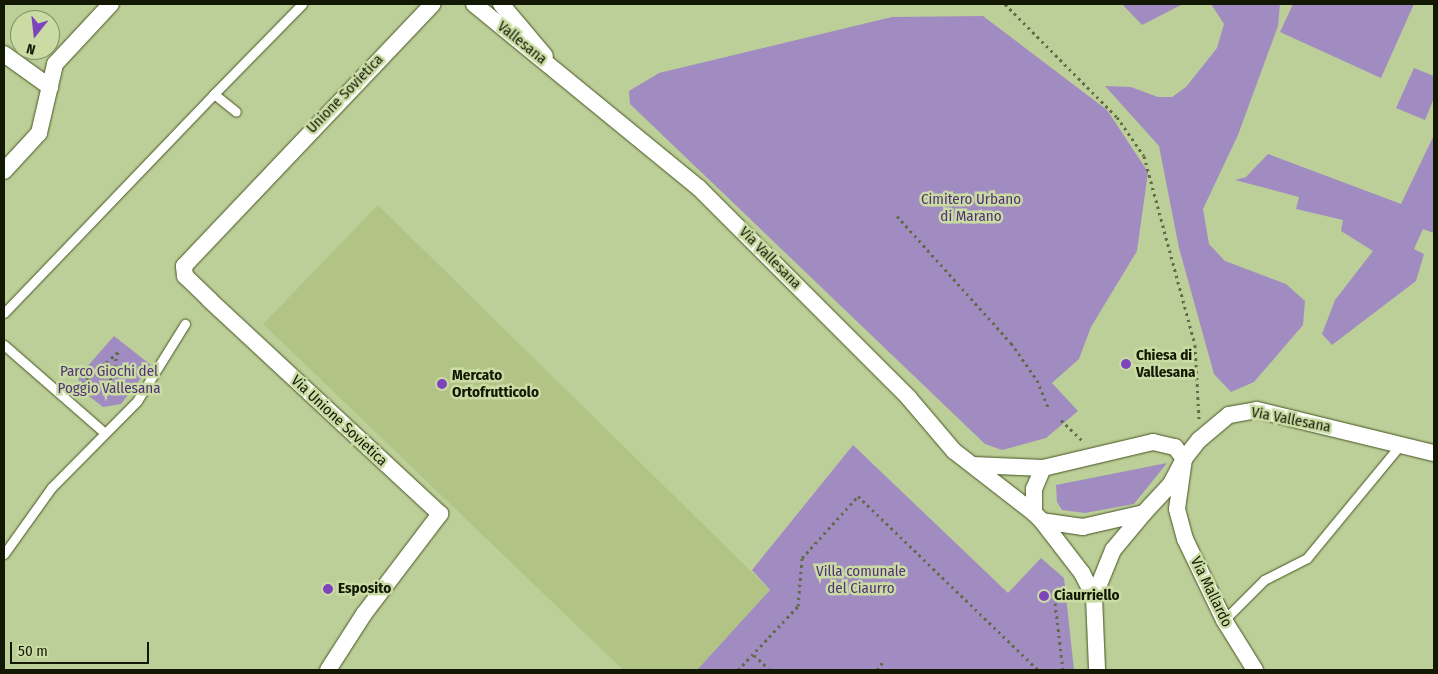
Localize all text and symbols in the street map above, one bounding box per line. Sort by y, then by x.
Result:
north arrow [10,10,60,60]
street label: Vallesana [494,18,550,68]
text: N [25,40,37,58]
street label: Unione Sovietica [303,51,387,137]
park label: Cimitero Urbano di Marano [921,190,1021,225]
street label: Via Vallesana [735,223,805,293]
place label: Chiesa di Vallesana [1136,346,1196,381]
marker: Chiesa di Vallesana [1120,358,1132,370]
park label: Parco Giochi del Poggio Vallesana [58,362,160,397]
place label: Mercato Ortofrutticolo [452,366,539,401]
street label: Via Unione Sovietica [287,372,391,470]
marker: Mercato Ortofrutticolo [436,378,448,390]
street label: Via Vallesana [1250,403,1332,437]
street label: Via Mallardo [1186,554,1236,630]
park label: Villa comunale del Ciaurro [816,562,906,597]
place label: Esposito [338,580,391,598]
marker: Esposito [322,583,334,595]
place label: Ciaurriello [1054,587,1120,605]
marker: Ciaurriello [1038,590,1050,602]
scale bar [12,632,151,664]
text: 50 m [18,642,48,660]

